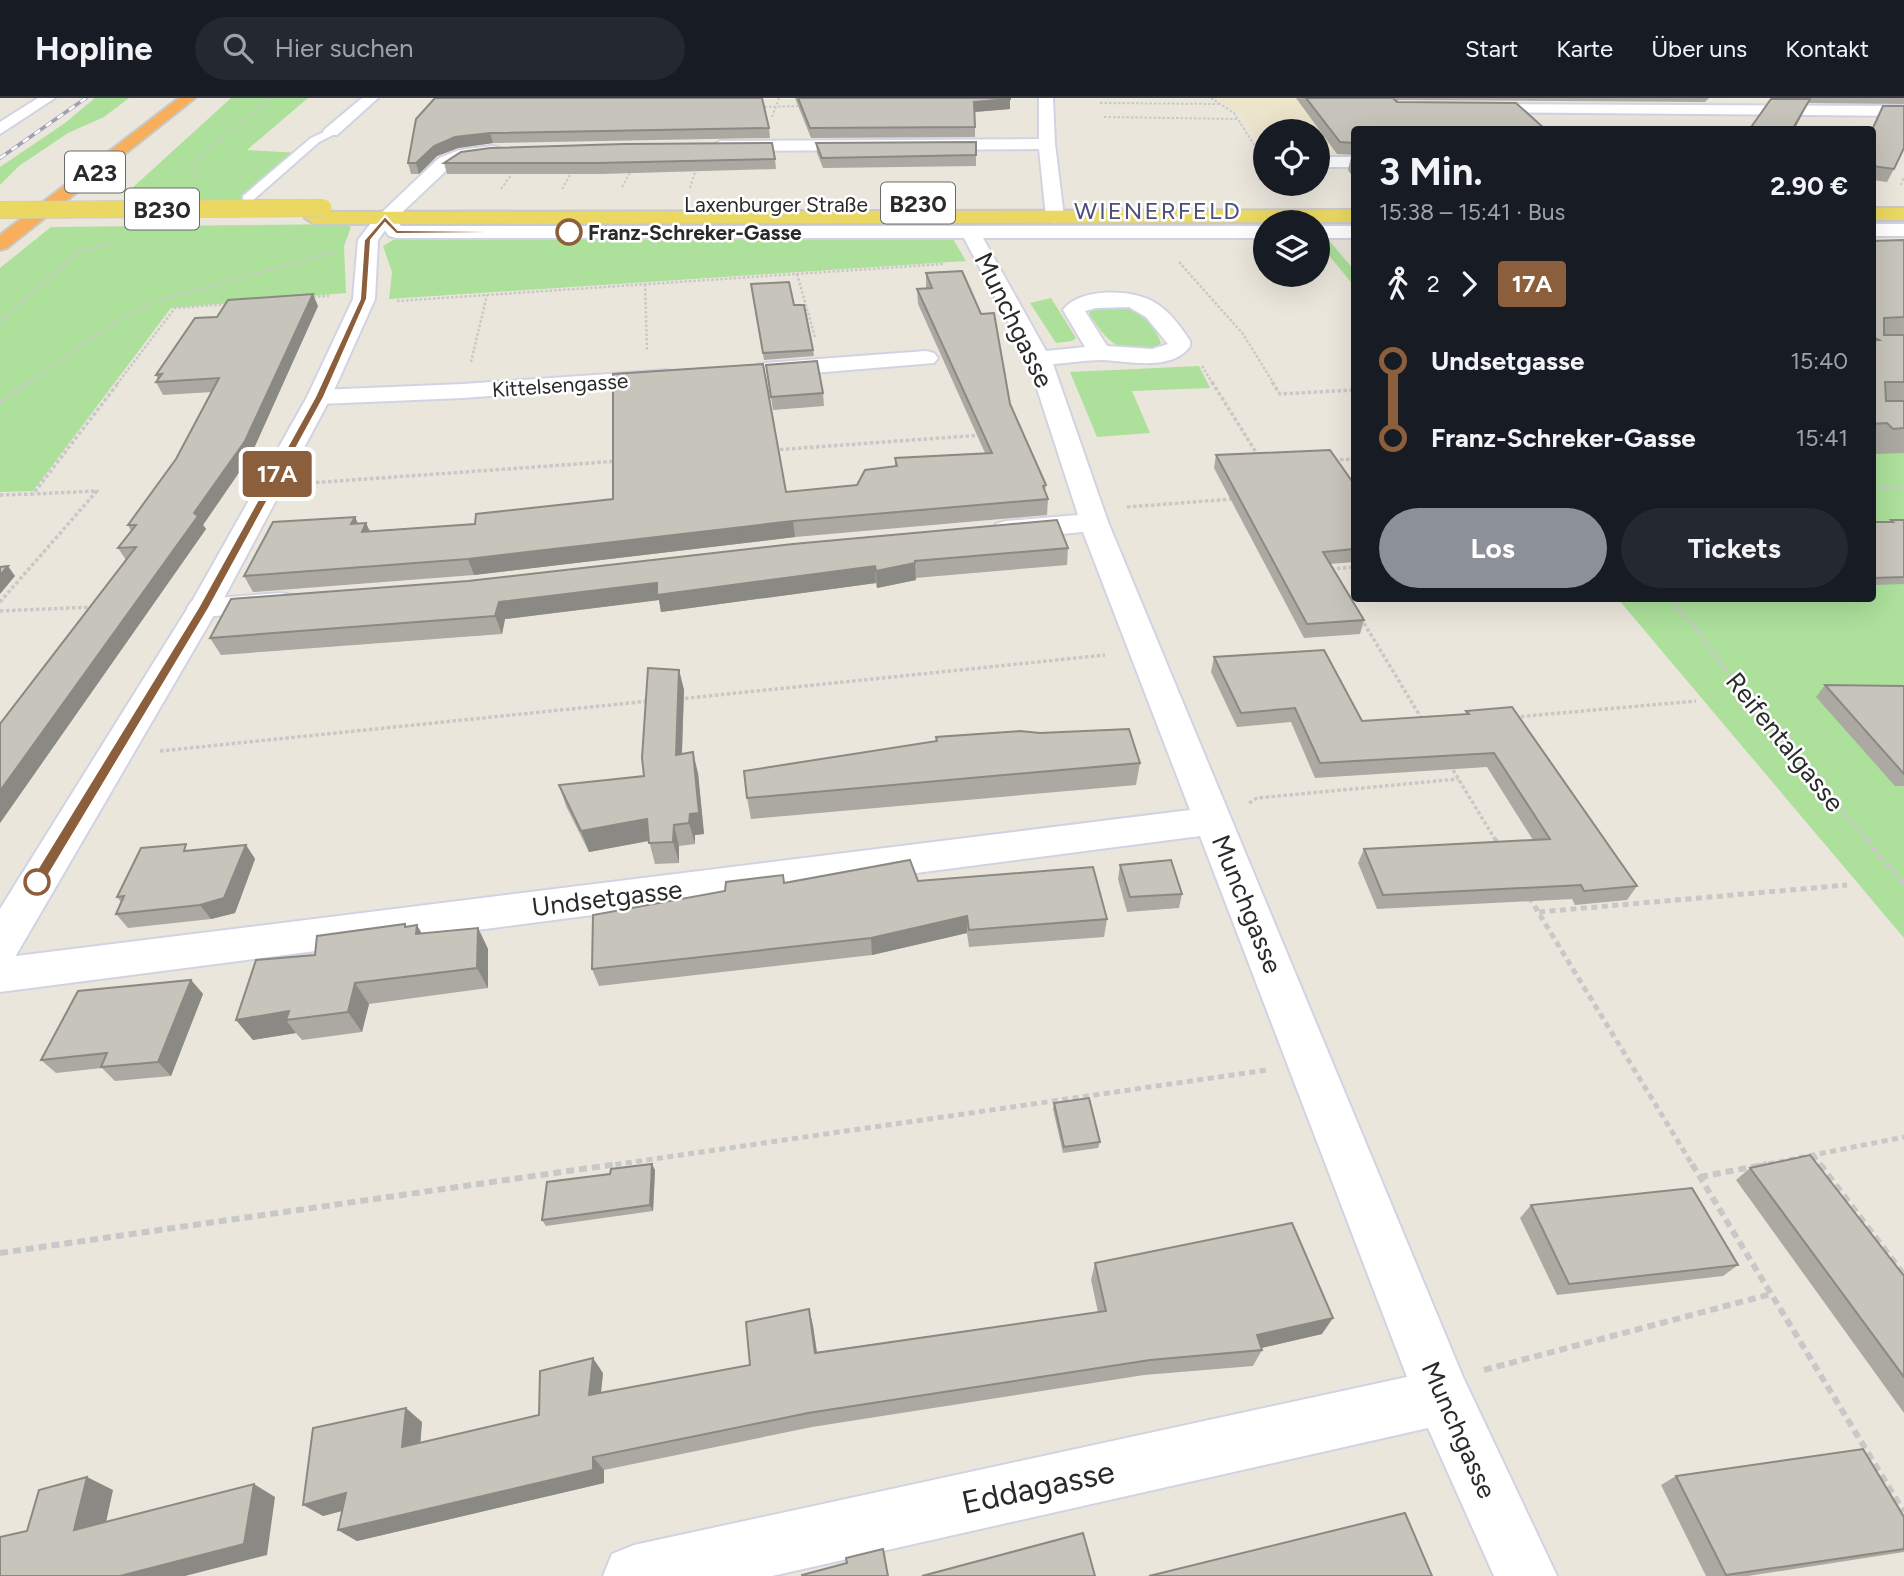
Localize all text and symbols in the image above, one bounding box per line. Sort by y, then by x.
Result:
search box [195,17,685,80]
text: Hopline [35,29,153,68]
icon: search [219,29,257,67]
text: Hier suchen [275,32,413,64]
text: Start [1465,34,1518,63]
text: Karte [1556,34,1613,63]
text: Über uns [1651,34,1747,63]
text: Kontakt [1785,34,1869,63]
map controls [1253,119,1330,287]
button: locate [1253,119,1330,196]
text: 3 Min. [1379,149,1483,195]
road number: A23 [65,152,125,192]
text: 2.90 € [1770,170,1848,202]
road number: B230 [881,182,955,223]
road number: B230 [125,188,199,230]
street label: Laxenburger Straße [684,192,868,217]
district label: WIENERFELD [1074,196,1242,225]
text: 15:38 – 15:41 · Bus [1379,198,1565,226]
button: layers [1253,210,1330,287]
marker: Franz-Schreker-Gasse [556,219,582,245]
place label: Franz-Schreker-Gasse [588,220,802,245]
street label: Munchgasse [968,247,1060,393]
icon: walk [1379,265,1417,303]
icon: forward [1450,265,1488,303]
text: 17A [1512,269,1552,298]
text: 2 [1427,270,1440,298]
text: Undsetgasse [1431,345,1584,377]
text: 15:40 [1790,347,1848,375]
street label: Kittelsengasse [491,368,629,402]
text: Franz-Schreker-Gasse [1431,422,1696,454]
text: 15:41 [1796,424,1848,452]
line badge: 17A [237,451,317,497]
text: 17A [257,459,297,488]
button: Los [1379,508,1607,588]
button: Tickets [1621,508,1848,588]
street label: Reifentalgasse [1719,666,1851,818]
street label: Munchgasse [1205,830,1289,978]
unlabelled marker [24,869,50,895]
street label: Undsetgasse [530,873,684,923]
street label: Munchgasse [1415,1357,1503,1503]
street label: Eddagasse [958,1452,1118,1522]

